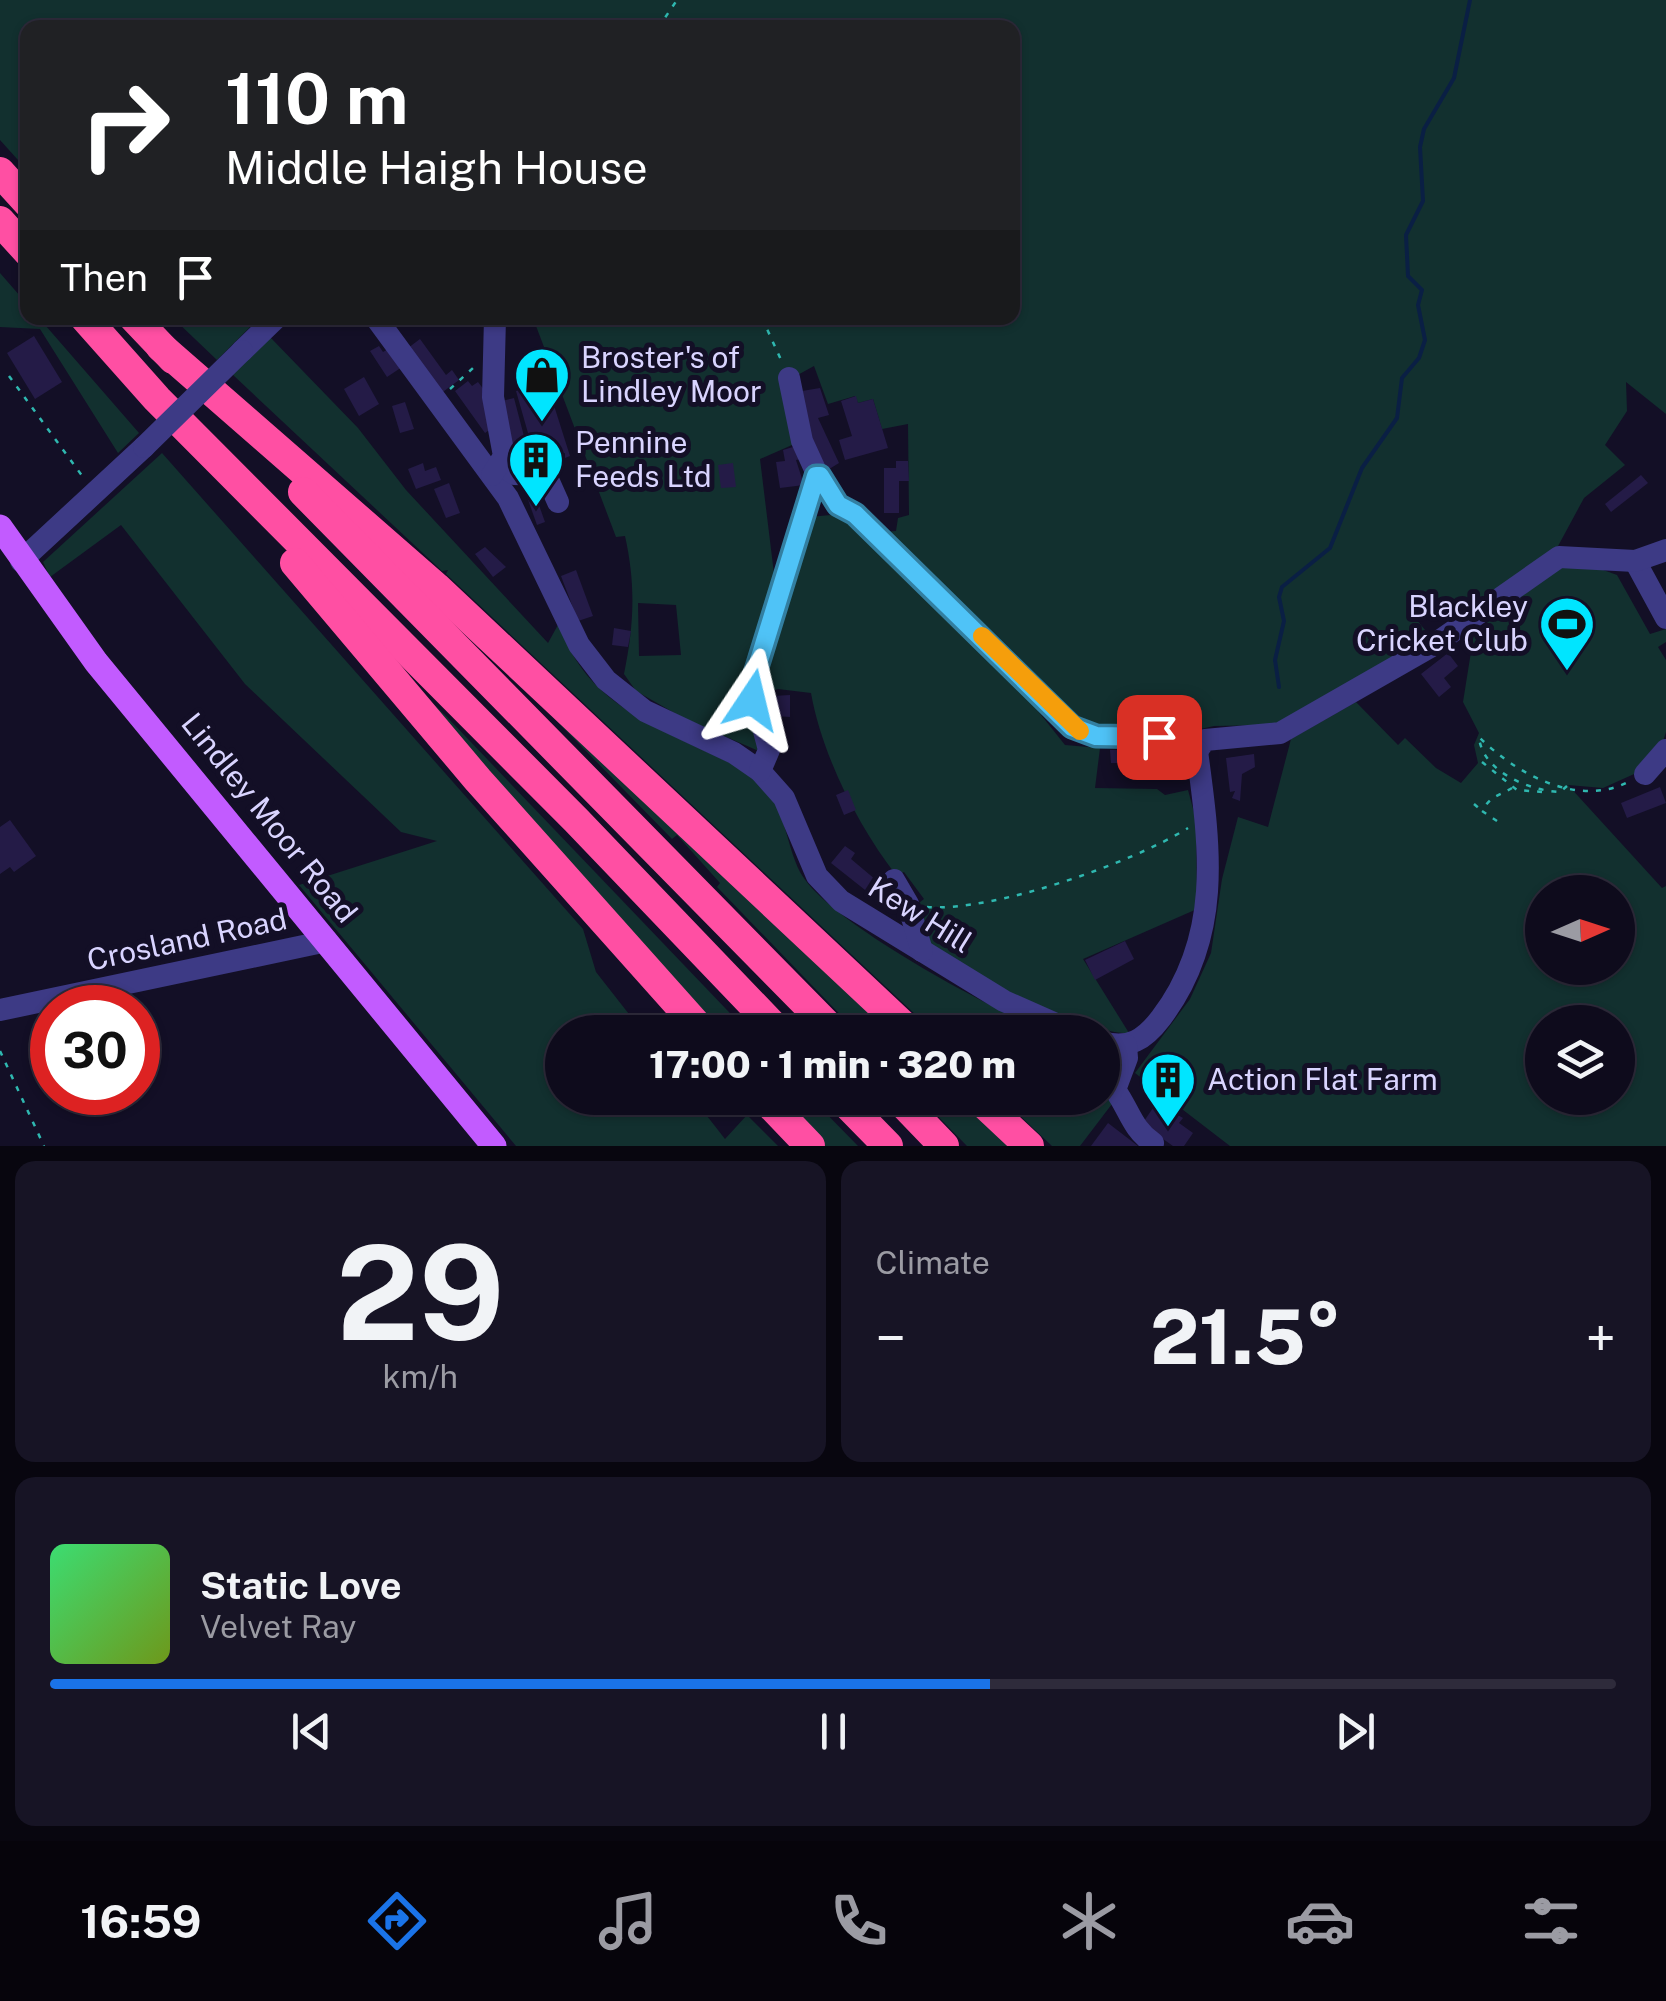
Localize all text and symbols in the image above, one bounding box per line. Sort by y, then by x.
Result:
text: 110 m [225,57,409,140]
icon: right [60,60,190,190]
text: Middle Haigh House [225,141,648,194]
icon: arrive [168,250,223,305]
text: Then [60,255,148,300]
place label: Broster's of Lindley Moor [581,339,762,409]
shop icon: Broster's of Lindley Moor [512,345,572,424]
place label: Pennine Feeds Ltd [575,424,712,494]
building icon: Pennine Feeds Ltd [506,430,566,509]
place label: Blackley Cricket Club [1356,588,1528,658]
sports icon: Blackley Cricket Club [1537,594,1597,673]
position arrow [700,648,804,752]
pin [1117,695,1202,780]
street label: Lindley Moor Road [174,705,365,929]
icon: arrive [1132,710,1187,765]
street label: Kew Hill [862,868,979,960]
north arrow [1525,875,1635,985]
map controls [1525,875,1635,1115]
street label: Crosland Road [84,900,290,978]
speed limit sign: 30 [30,985,160,1115]
button: layers [1525,1005,1635,1115]
text: 17:00 · 1 min · 320 m [649,1042,1016,1087]
building icon: Action Flat Farm [1138,1050,1198,1129]
place label: Action Flat Farm [1207,1061,1438,1097]
text: 29 [336,1217,504,1369]
text: Climate [876,1244,990,1281]
text: 21.5° [1150,1293,1341,1381]
text: − [876,1306,906,1370]
text: + [1586,1306,1616,1370]
text: km/h [383,1358,458,1395]
text: Static Love [200,1563,402,1608]
text: Velvet Ray [200,1608,356,1645]
icon: previous [284,1704,339,1759]
icon: pause [806,1704,861,1759]
icon: next [1328,1704,1383,1759]
icon: directions [362,1886,432,1956]
icon: music [593,1886,663,1956]
icon: phone [824,1886,894,1956]
icon: climate [1054,1886,1124,1956]
icon: car [1285,1886,1355,1956]
icon: filters [1516,1886,1586,1956]
text: 16:59 [80,1895,201,1948]

